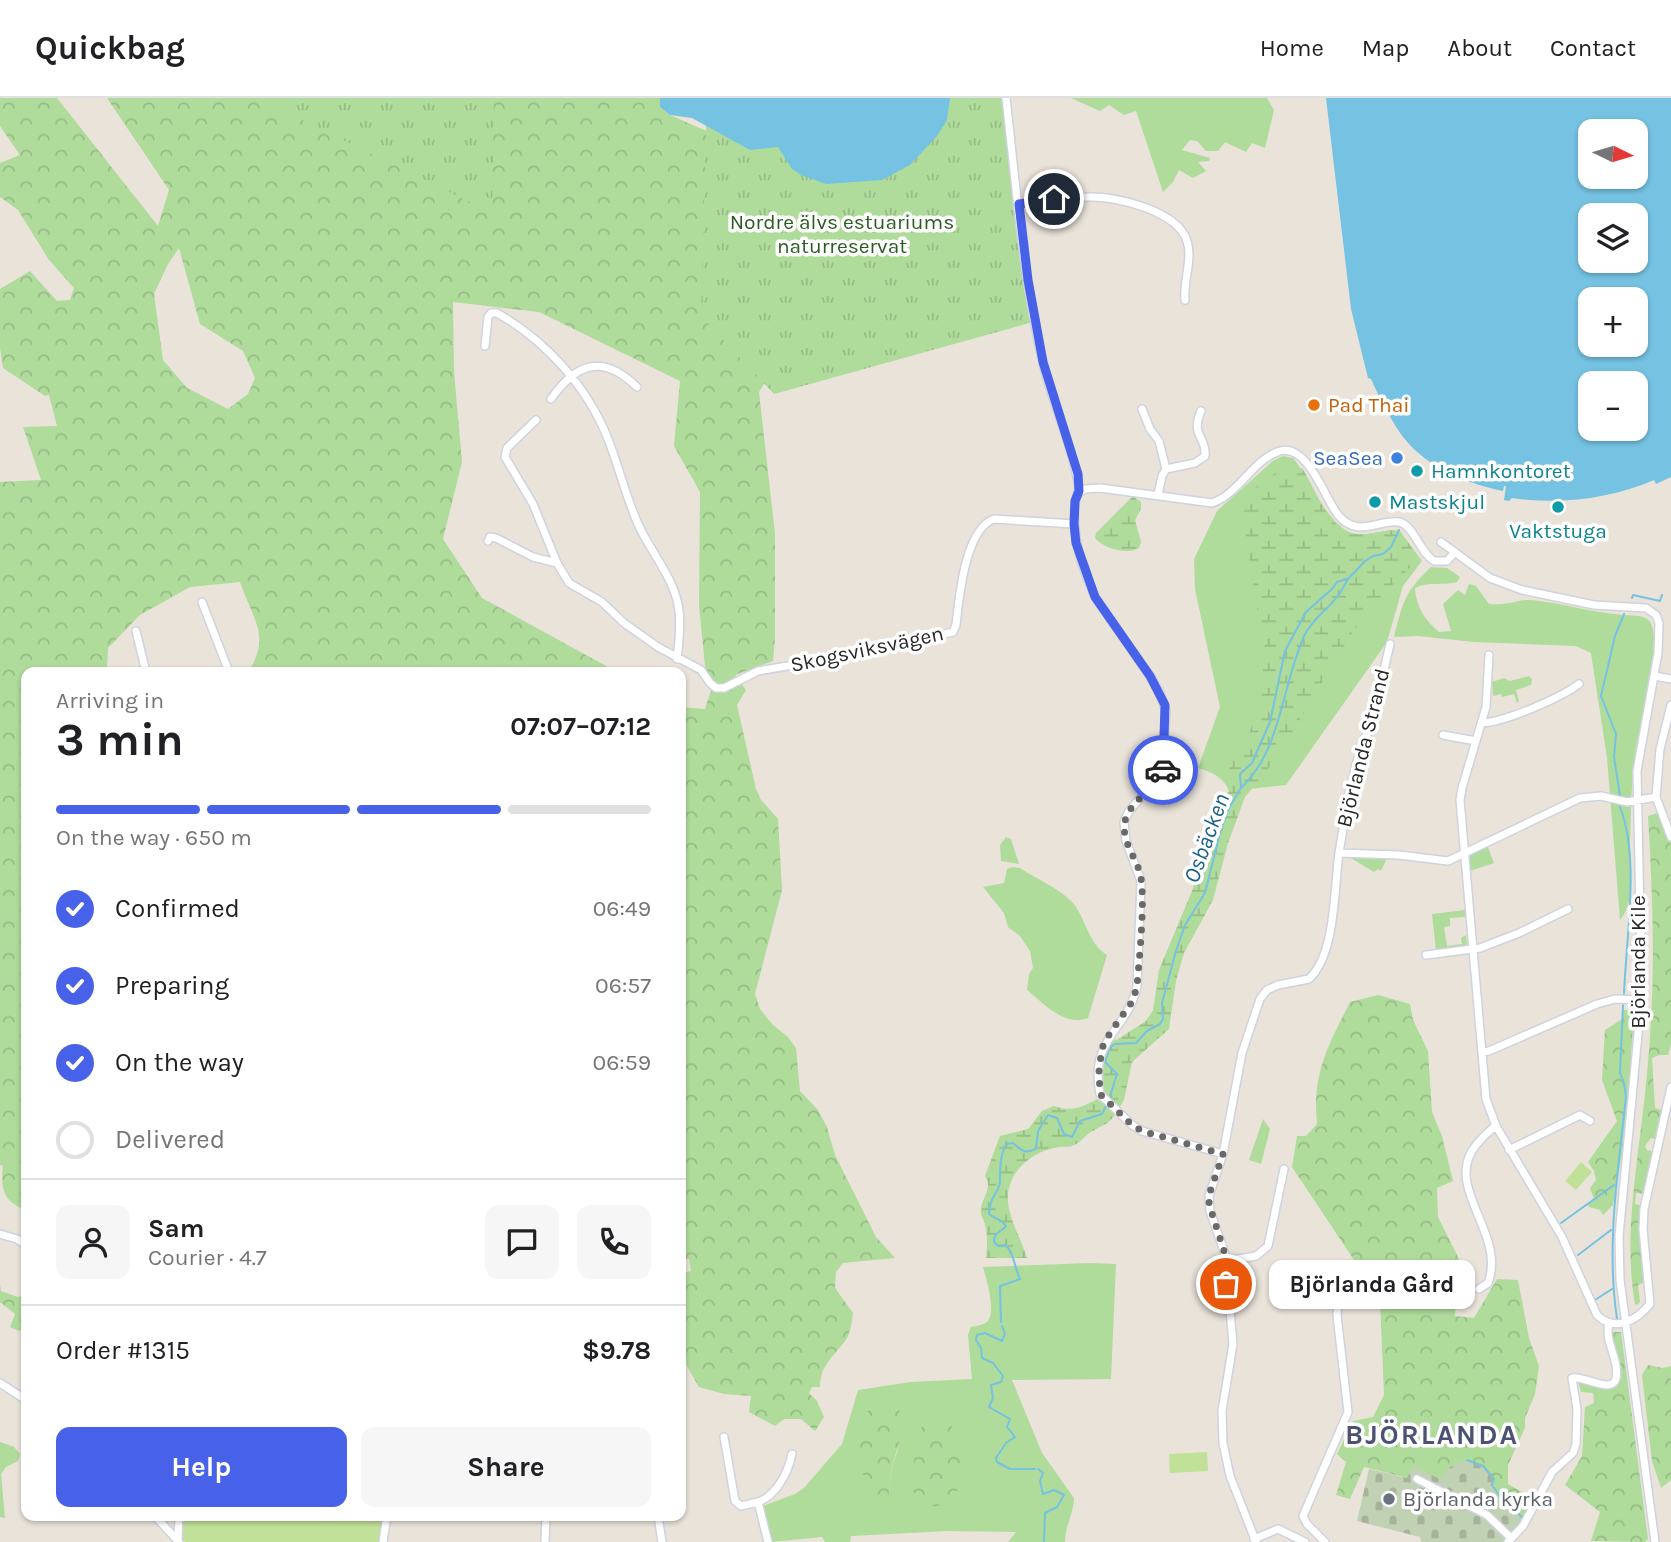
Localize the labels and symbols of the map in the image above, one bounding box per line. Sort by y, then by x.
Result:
north arrow [1578,119,1648,189]
pin [1024,169,1084,229]
park label: Nordre älvs estuariums naturreservat [730,210,954,258]
place label: Pad Thai [1328,393,1410,417]
marker: Pad Thai [1306,397,1322,413]
place label: SeaSea [1313,446,1383,470]
marker: SeaSea [1389,450,1405,466]
place label: Hamnkontoret [1431,459,1571,483]
marker: Hamnkontoret [1409,463,1425,479]
place label: Mastskjul [1389,490,1485,514]
marker: Mastskjul [1367,494,1383,510]
marker: Vaktstuga [1550,499,1566,515]
place label: Vaktstuga [1509,519,1607,543]
street label: Skogsviksvägen [788,621,946,677]
street label: Björlanda Strand [1332,666,1394,830]
courier [1128,735,1198,805]
water label: Osbäcken [1178,790,1235,887]
street label: Björlanda Kile [1626,895,1650,1029]
pin [1196,1254,1256,1314]
callout: Björlanda Gård [1268,1260,1474,1308]
district label: BJÖRLANDA [1345,1418,1519,1451]
place label: Björlanda kyrka [1403,1487,1553,1511]
marker: Björlanda kyrka [1381,1491,1397,1507]

